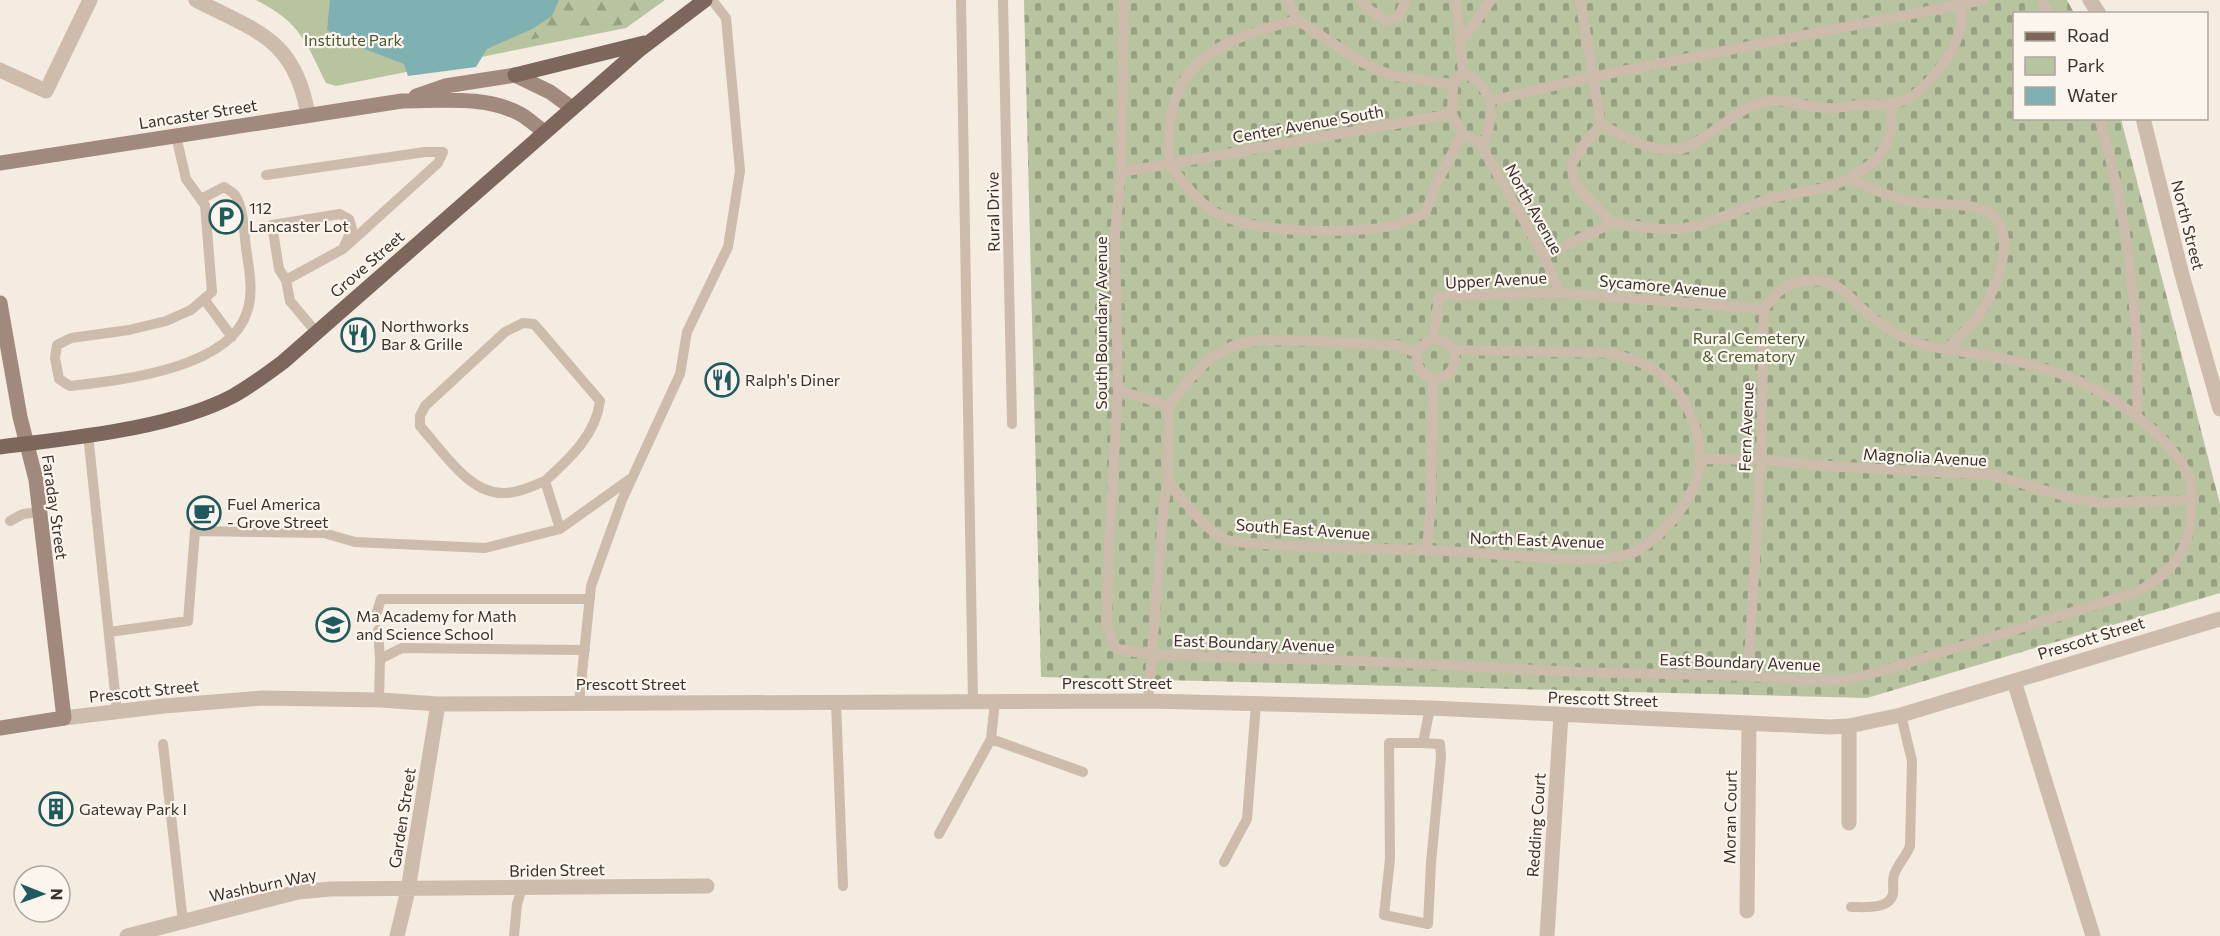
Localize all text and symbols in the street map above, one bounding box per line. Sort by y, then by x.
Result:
legend [2013,12,2208,120]
text: Road [2067,24,2109,46]
park label: Institute Park [304,30,403,49]
text: Park [2067,54,2105,76]
text: Water [2067,84,2118,106]
street label: Lancaster Street [137,95,259,132]
street label: Center Avenue South [1231,101,1385,146]
street label: North Avenue [1502,160,1567,257]
street label: Rural Drive [982,172,1003,252]
street label: North Street [2168,178,2209,272]
place label: 112 Lancaster Lot [249,198,349,235]
parking icon: 112 Lancaster Lot [208,199,244,235]
street label: Grove Street [326,226,408,301]
street label: South Boundary Avenue [1091,236,1110,410]
street label: Upper Avenue [1445,267,1547,292]
street label: Sycamore Avenue [1599,270,1728,301]
place label: Northworks Bar & Grille [381,316,469,353]
restaurant icon: Northworks Bar & Grille [340,317,376,353]
park label: Rural Cemetery & Crematory [1693,328,1805,365]
restaurant icon: Ralph's Diner [704,362,740,398]
place label: Ralph's Diner [745,370,841,389]
street label: Fern Avenue [1734,382,1757,472]
street label: Magnolia Avenue [1863,444,1987,469]
street label: Faraday Street [39,453,72,561]
place label: Fuel America - Grove Street [227,494,329,531]
cafe icon: Fuel America - Grove Street [186,495,222,531]
street label: South East Avenue [1235,514,1371,543]
street label: North East Avenue [1469,528,1605,551]
place label: Ma Academy for Math and Science School [356,606,517,643]
school or university icon: Ma Academy for Math and Science School [315,607,351,643]
street label: Prescott Street [2035,612,2147,663]
street label: East Boundary Avenue [1173,630,1335,655]
street label: East Boundary Avenue [1659,649,1821,674]
street label: Prescott Street [1062,673,1173,692]
street label: Prescott Street [576,674,687,693]
street label: Prescott Street [88,675,200,706]
street label: Prescott Street [1547,687,1659,710]
street label: Garden Street [384,766,419,869]
street label: Moran Court [1719,769,1740,864]
street label: Redding Court [1522,772,1549,878]
building icon: Gateway Park I [38,791,74,827]
place label: Gateway Park I [79,799,187,818]
street label: Briden Street [509,859,606,880]
north arrow [12,864,72,924]
street label: Washburn Way [207,864,318,905]
text: N [48,888,67,900]

